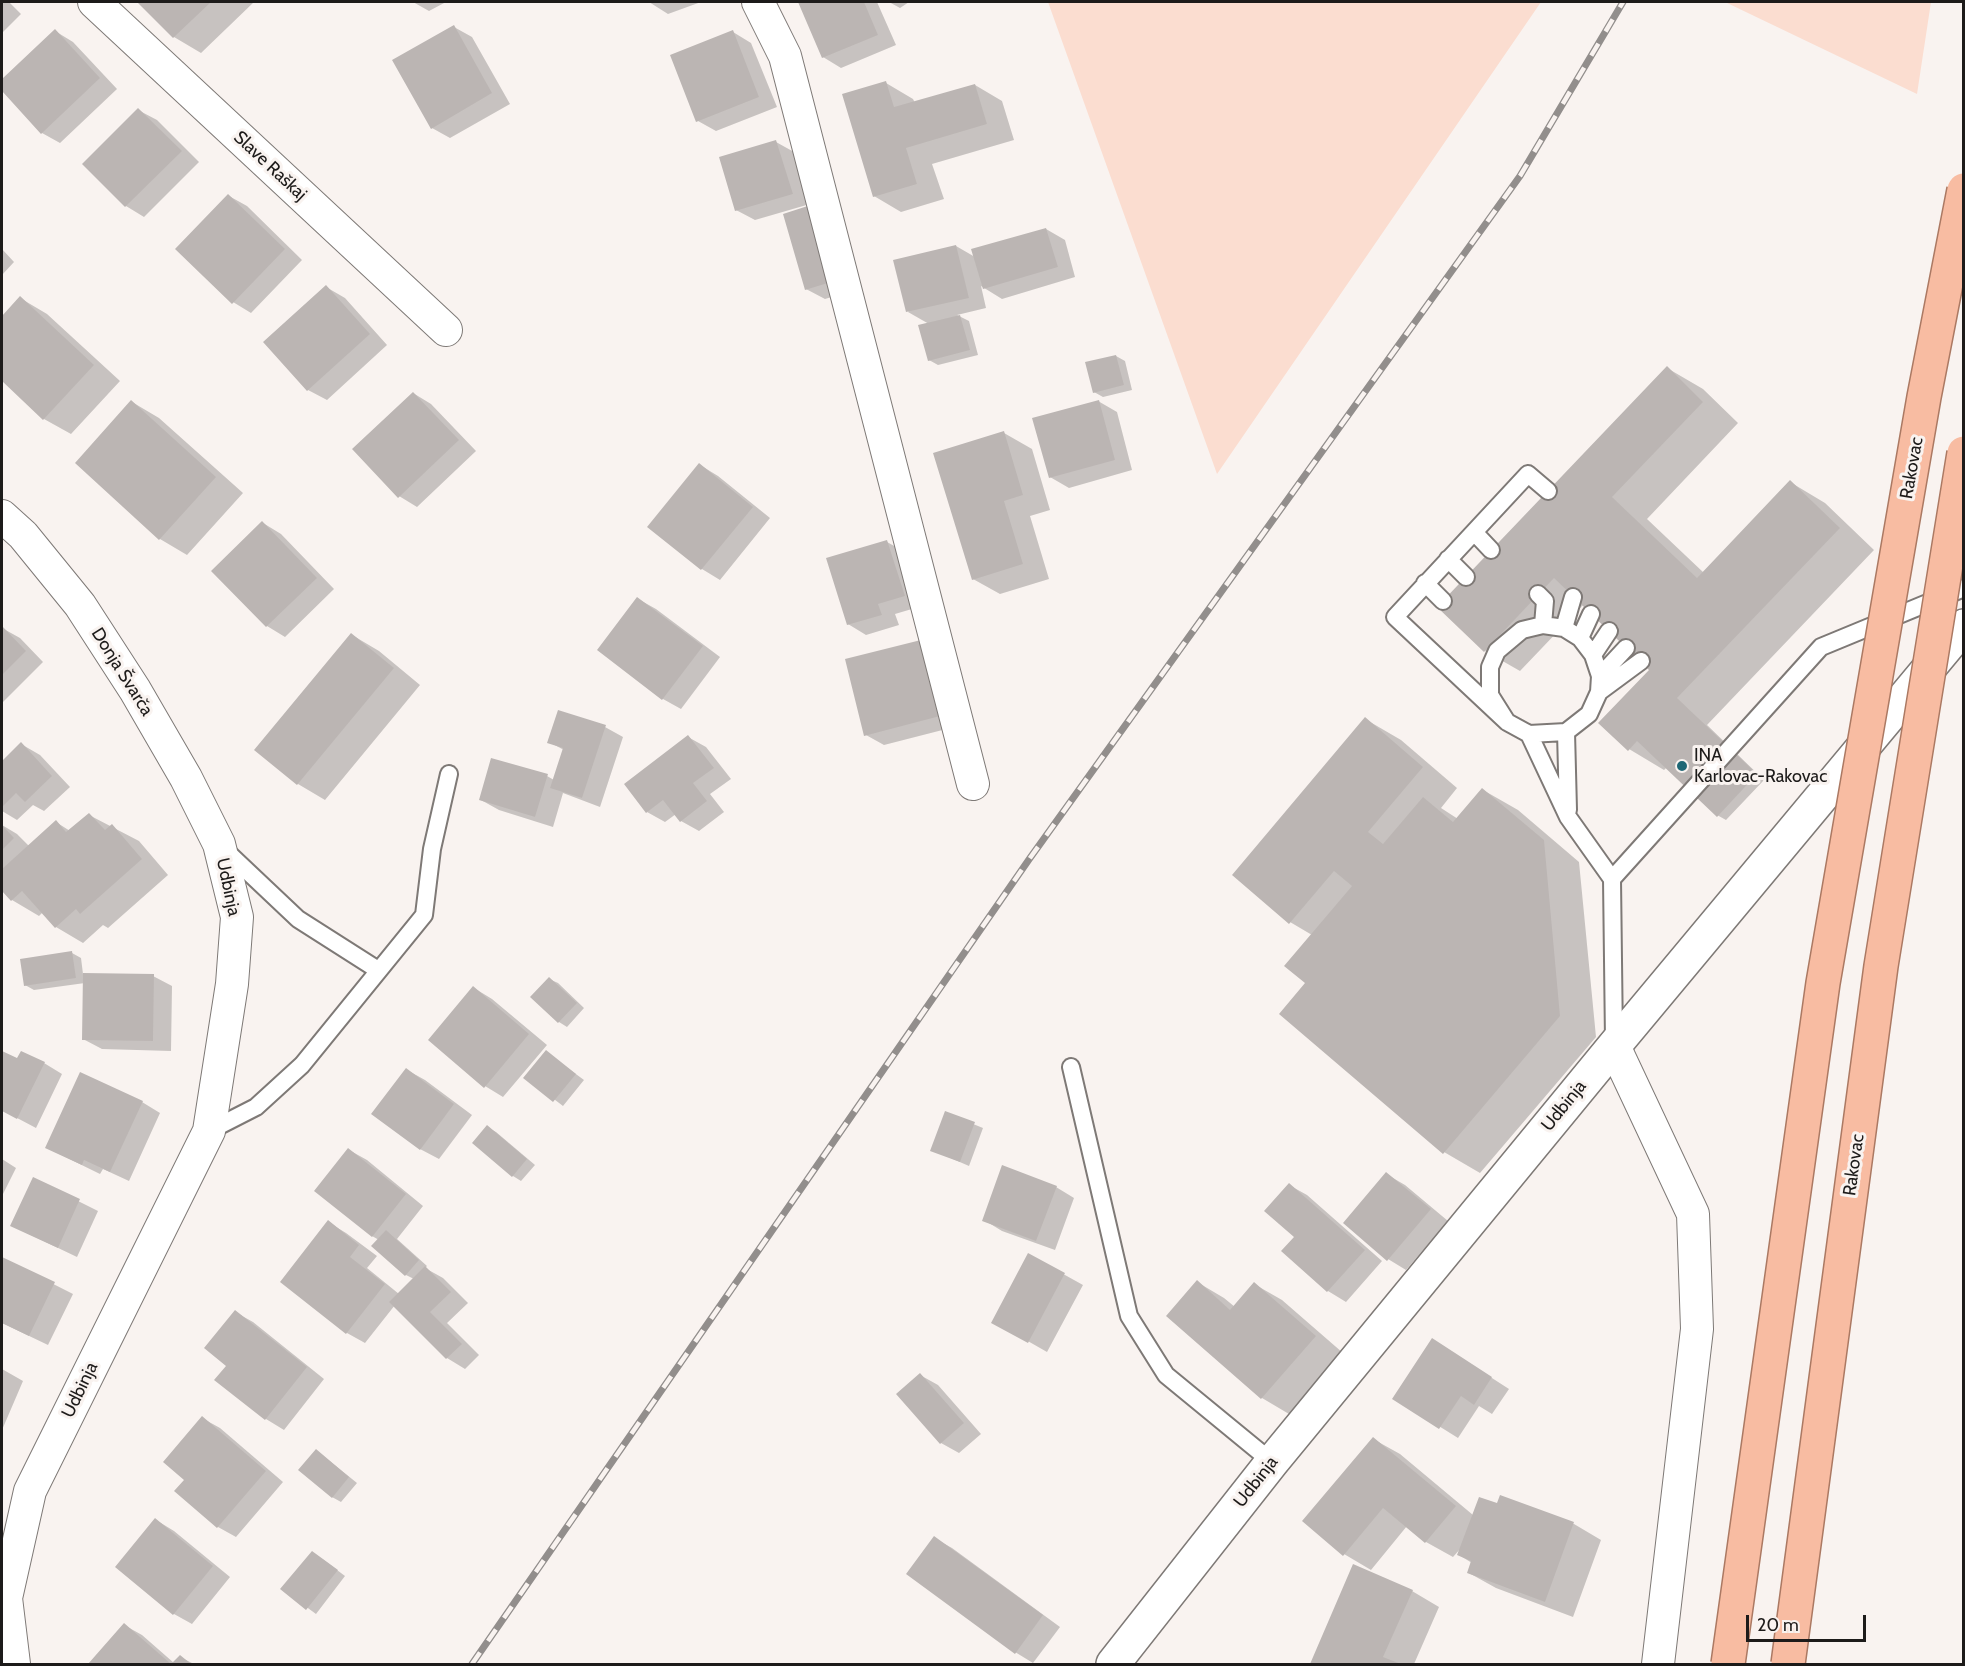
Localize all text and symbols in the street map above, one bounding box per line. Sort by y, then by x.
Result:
street label: Slave Raškaj [229,127,311,205]
street label: Rakovac [1896,435,1928,501]
street label: Donja Švarča [86,624,158,720]
place label: INA Karlovac-Rakovac [1694,745,1827,788]
marker: INA Karlovac-Rakovac [1675,759,1689,773]
street label: Udbinja [211,856,245,918]
street label: Udbinja [1537,1076,1591,1136]
street label: Rakovac [1839,1133,1869,1197]
street label: Udbinja [57,1359,103,1421]
street label: Udbinja [1229,1452,1283,1512]
scale bar [1749,1603,1869,1641]
text: 20 m [1757,1614,1799,1636]

